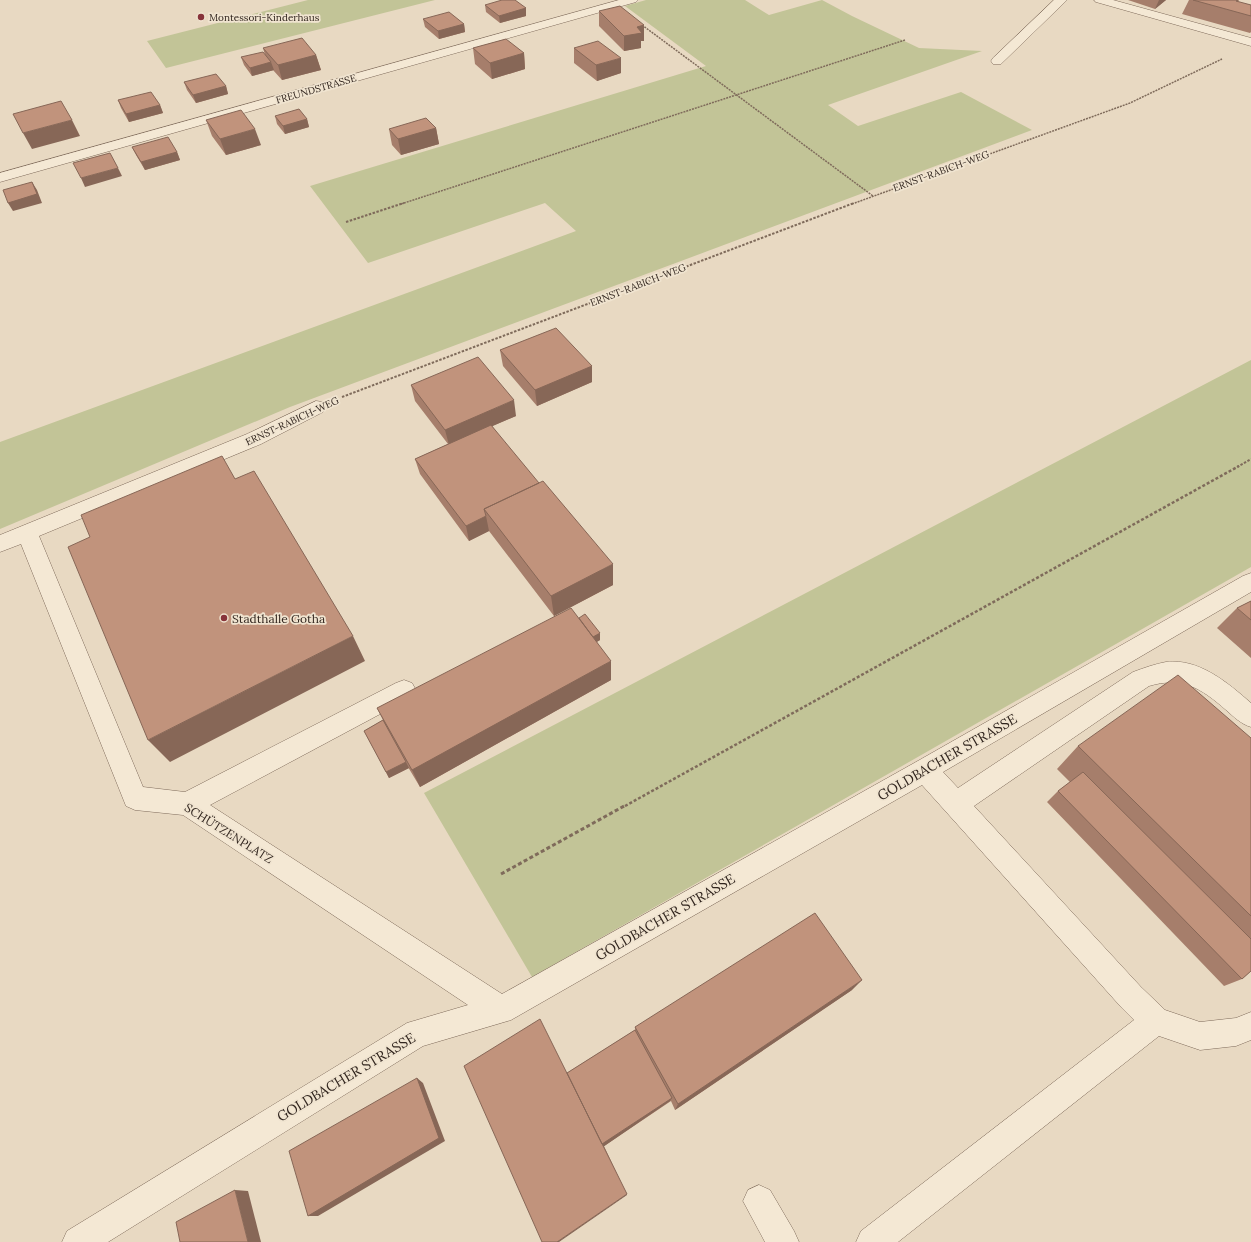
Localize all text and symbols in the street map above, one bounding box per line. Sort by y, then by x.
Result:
place label: Montessori-Kinderhaus [209,11,320,24]
marker: Montessori-Kinderhaus [196,12,206,22]
street label: FREUNDSTRASSE [274,71,358,107]
street label: ERNST-RABICH-WEG [891,147,991,195]
street label: ERNST-RABICH-WEG [588,261,688,309]
street label: ERNST-RABICH-WEG [243,393,341,448]
place label: Stadthalle Gotha [232,611,325,626]
marker: Stadthalle Gotha [219,613,229,623]
street label: GOLDBACHER STRASSE [874,709,1020,804]
street label: SCHÜTZENPLATZ [182,800,276,866]
street label: GOLDBACHER STRASSE [592,869,738,964]
street label: GOLDBACHER STRASSE [273,1028,419,1126]

